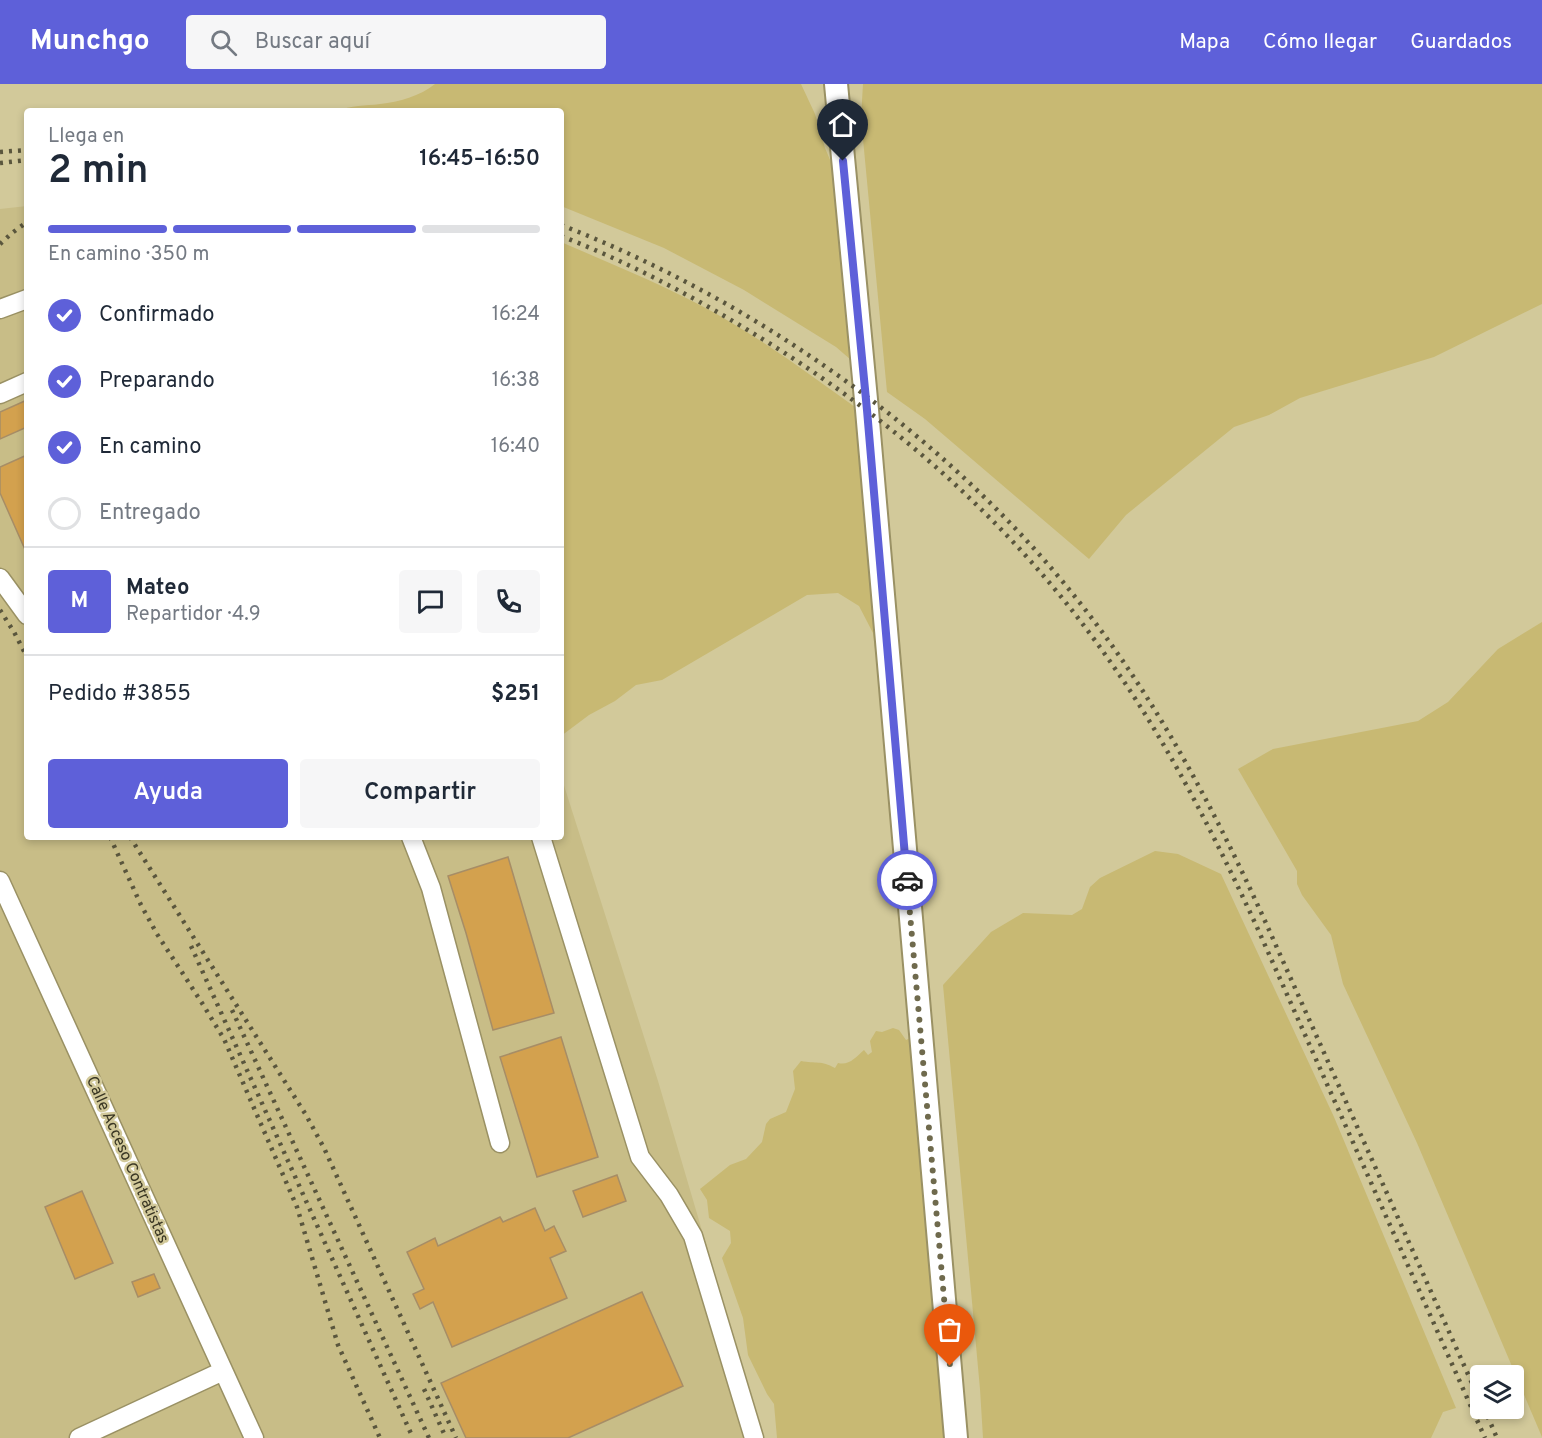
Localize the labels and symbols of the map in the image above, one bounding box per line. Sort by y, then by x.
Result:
pin [817,99,868,161]
courier [877,850,937,910]
street label: Calle Acceso Contratistas [81,1073,173,1247]
pin [924,1304,975,1366]

